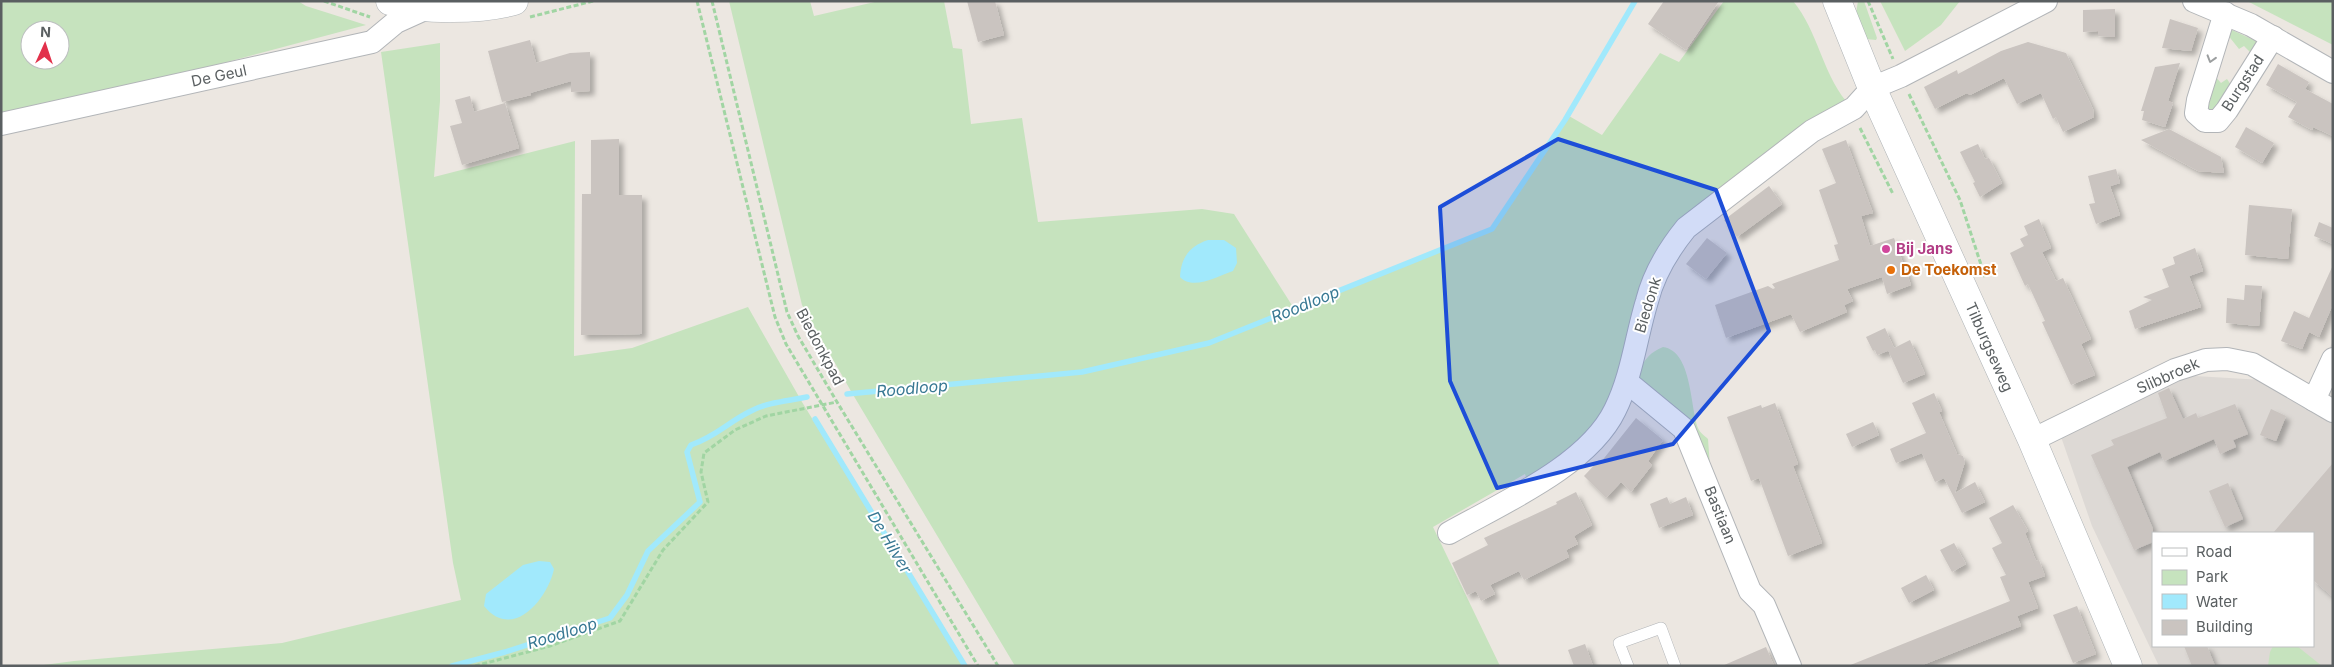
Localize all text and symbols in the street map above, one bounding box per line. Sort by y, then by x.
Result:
north arrow [20,20,70,70]
text: N [40,23,51,40]
street label: Burgstad [2217,51,2268,115]
one-way arrow [2206,55,2216,63]
street label: De Geul [189,60,248,91]
place label: Bij Jans [1896,239,1953,258]
marker: Bij Jans [1880,243,1892,255]
place label: De Toekomst [1901,260,1997,279]
marker: De Toekomst [1885,264,1897,276]
street label: Biedonk [1630,274,1665,335]
water label: Roodloop [1268,281,1342,327]
street label: Tilburgseweg [1961,299,2018,394]
street label: Biedonkpad [792,305,849,388]
street label: Slibbroek [2133,353,2203,398]
water label: Roodloop [875,375,949,401]
street label: Bastiaan [1700,483,1741,546]
water label: De Hilver [864,507,917,578]
legend [2152,532,2314,647]
text: Road [2196,542,2232,561]
text: Park [2196,567,2229,586]
text: Water [2196,592,2238,611]
water label: Roodloop [525,613,600,653]
text: Building [2196,617,2253,636]

